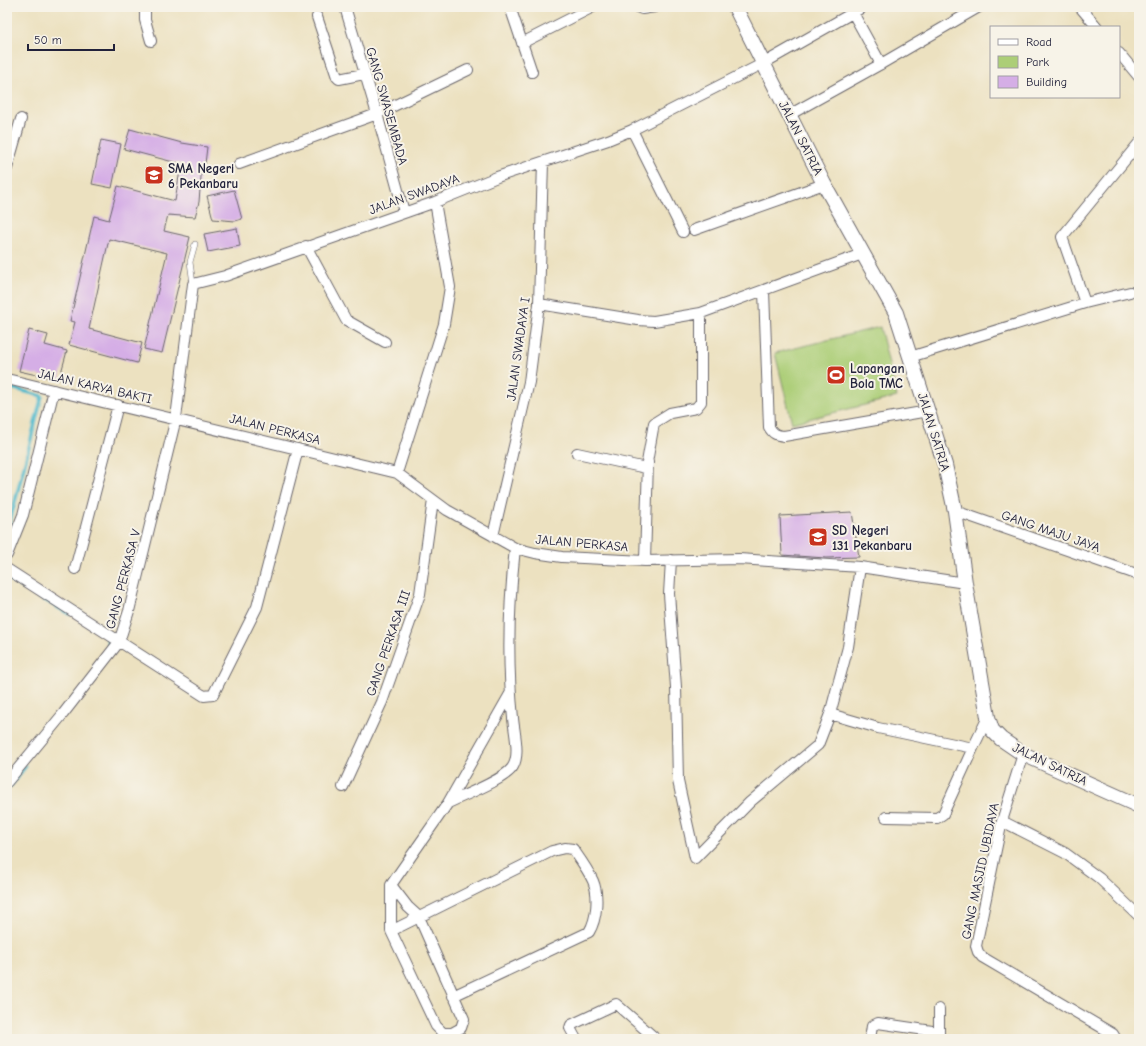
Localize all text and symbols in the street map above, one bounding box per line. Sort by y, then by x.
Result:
scale bar [28,26,114,52]
legend [990,26,1120,98]
text: 50 m [34,33,62,47]
text: Road [1026,35,1052,49]
street label: GANG SWASEMBADA [363,45,411,167]
text: Park [1026,55,1049,69]
text: Building [1026,75,1067,89]
street label: JALAN SATRIA [776,98,826,178]
place label: SMA Negeri 6 Pekanbaru [168,161,238,191]
school or university icon: SMA Negeri 6 Pekanbaru [143,164,165,186]
street label: JALAN SWADAYA [367,171,462,217]
street label: JALAN SWADAYA I [503,296,533,402]
place label: Lapangan Bola TMC [850,361,905,391]
sports icon: Lapangan Bola TMC [825,364,847,386]
street label: JALAN KARYA BAKTI [37,366,153,406]
street label: JALAN SATRIA [915,391,953,474]
street label: JALAN PERKASA [228,410,322,448]
street label: GANG MAJU JAYA [1000,507,1103,555]
place label: SD Negeri 131 Pekanbaru [832,523,912,553]
school or university icon: SD Negeri 131 Pekanbaru [807,526,829,548]
street label: GANG PERKASA V [102,527,144,631]
street label: JALAN PERKASA [535,531,629,555]
street label: GANG PERKASA III [363,588,413,698]
street label: JALAN SATRIA [1010,739,1090,789]
street label: GANG MASJID UBIDAYA [958,801,1002,941]

